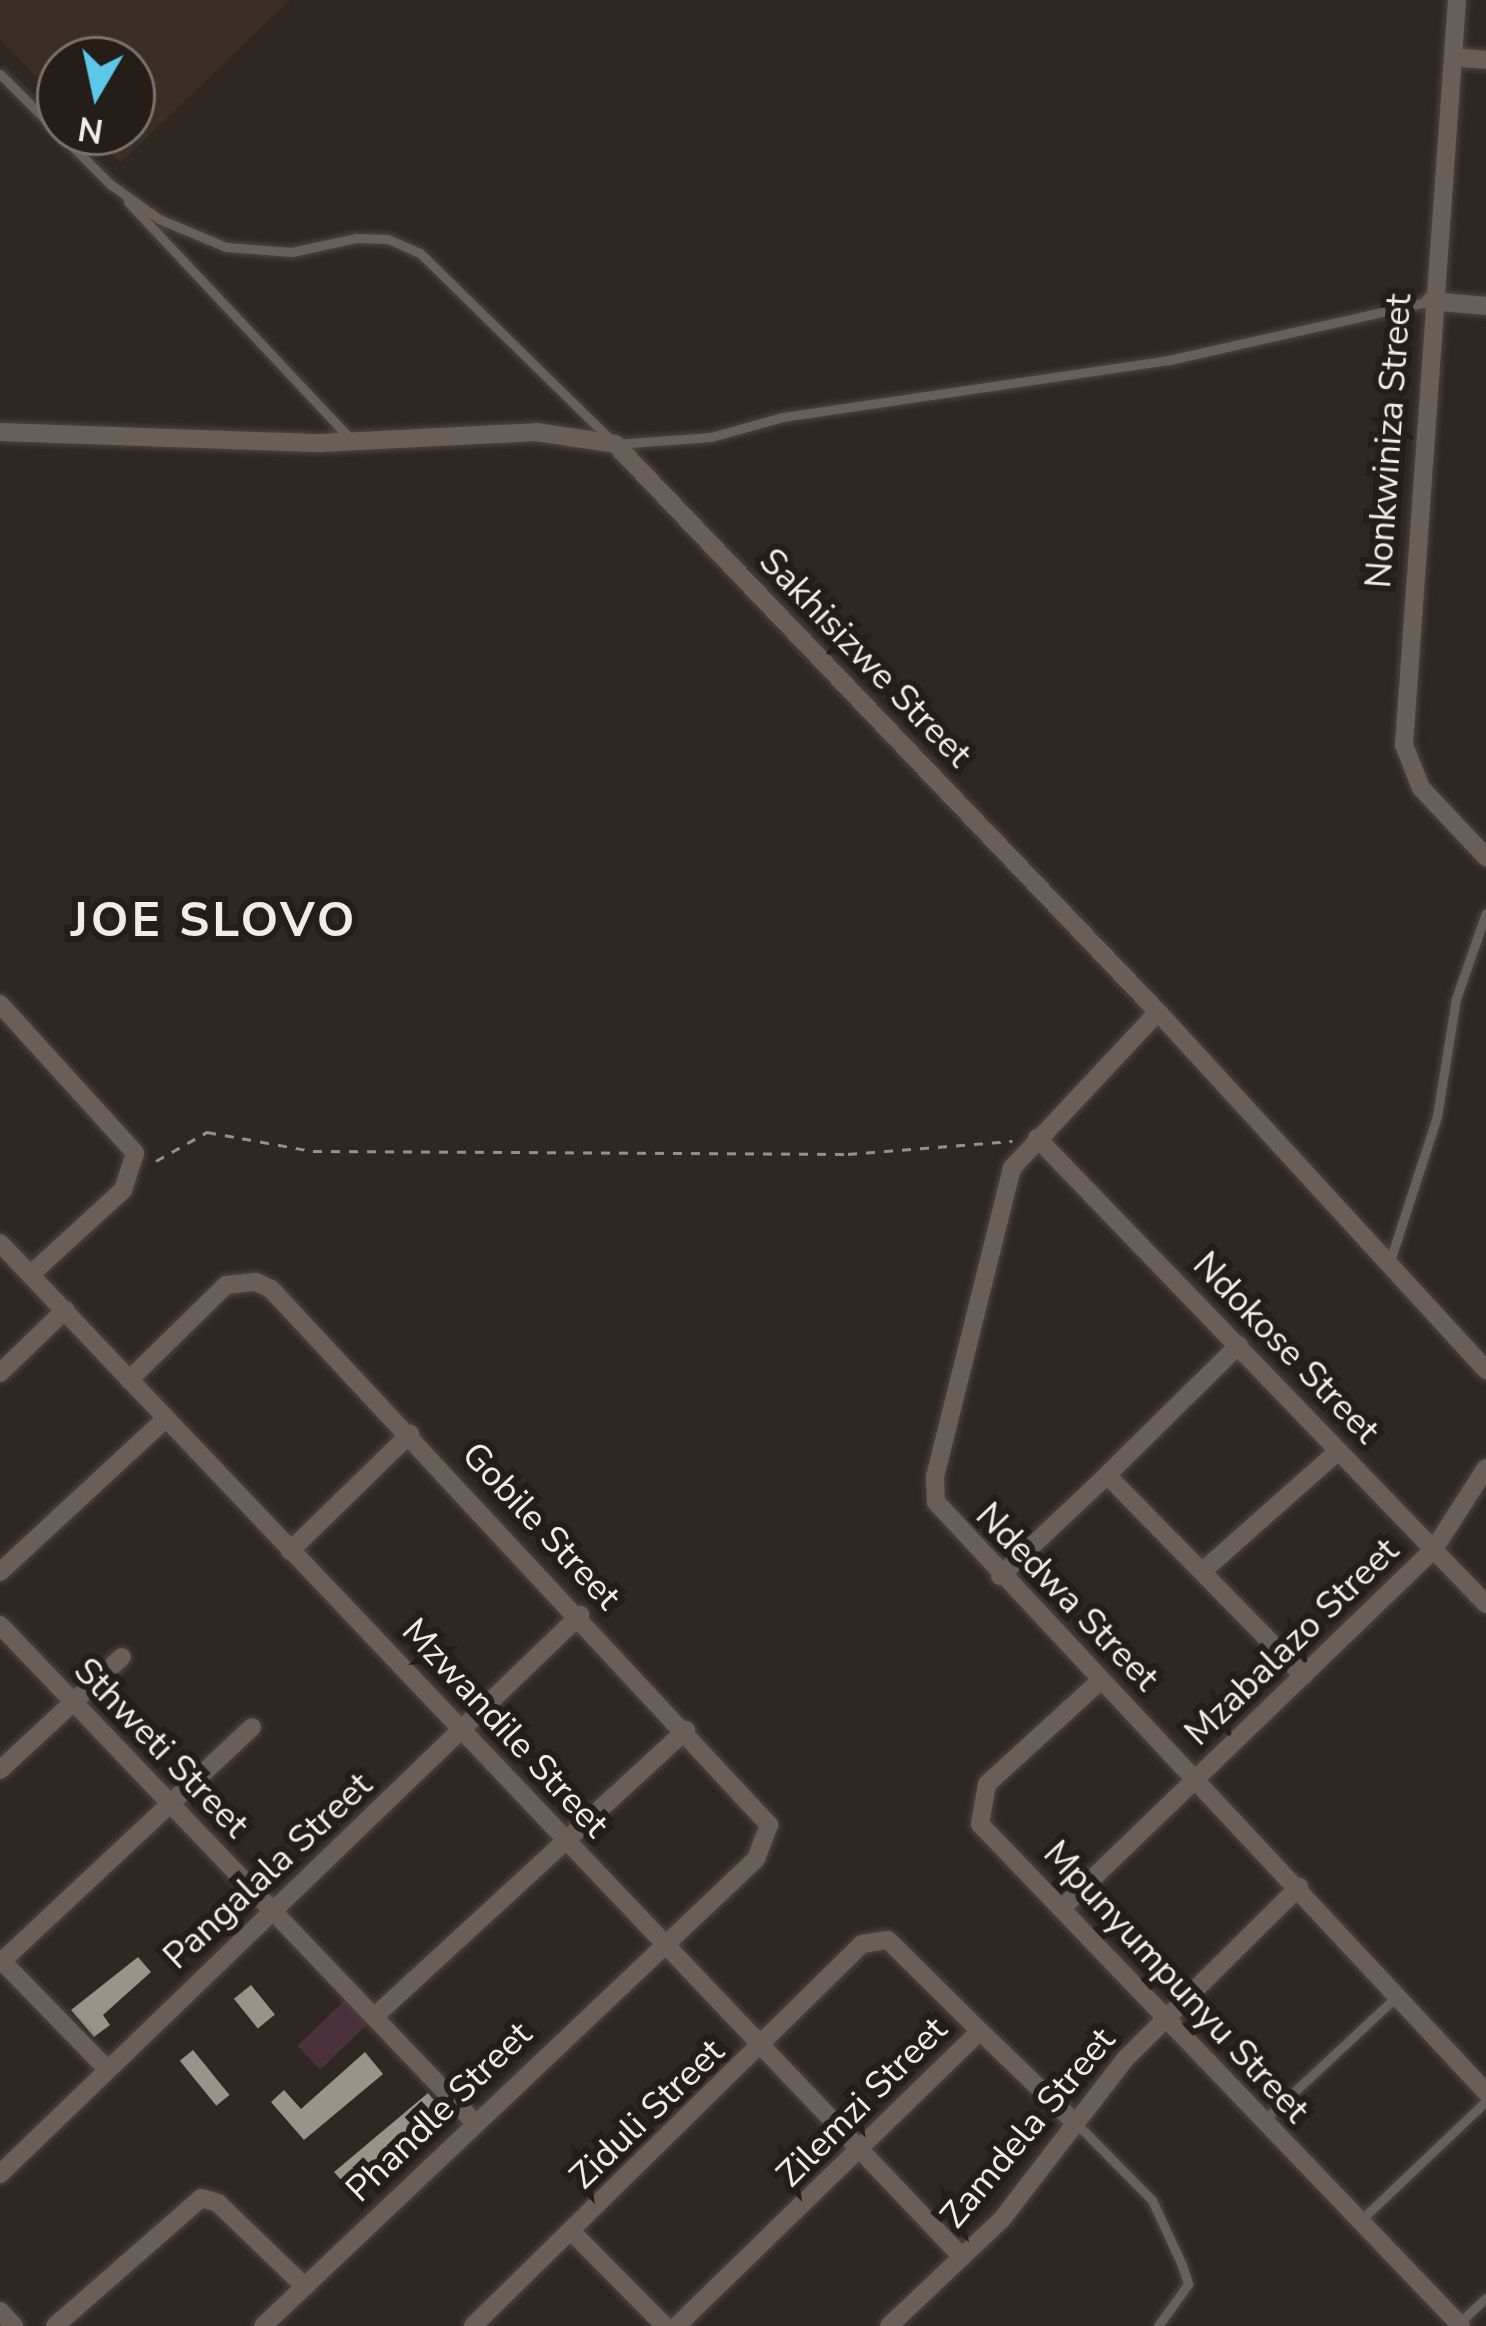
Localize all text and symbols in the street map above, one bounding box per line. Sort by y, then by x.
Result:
north arrow [36,36,156,156]
text: N [75,105,106,153]
street label: Nonkwiniza Street [1357,292,1421,590]
street label: Sakhisizwe Street [750,540,980,776]
district label: JOE SLOVO [71,892,357,950]
street label: Ndokose Street [1184,1243,1388,1453]
street label: Gobile Street [453,1434,629,1618]
street label: Ndedwa Street [967,1494,1167,1700]
street label: Mzabalazo Street [1176,1529,1408,1755]
street label: Mzwandile Street [393,1610,617,1846]
street label: Sthweti Street [65,1649,257,1847]
street label: Pangalala Street [155,1764,381,1978]
street label: Mpunyumpunyu Street [1034,1832,1318,2132]
street label: Zilemzi Street [768,2008,956,2196]
street label: Phandle Street [337,2013,541,2211]
street label: Zamdela Street [932,2019,1124,2237]
street label: Ziduli Street [561,2030,733,2198]

